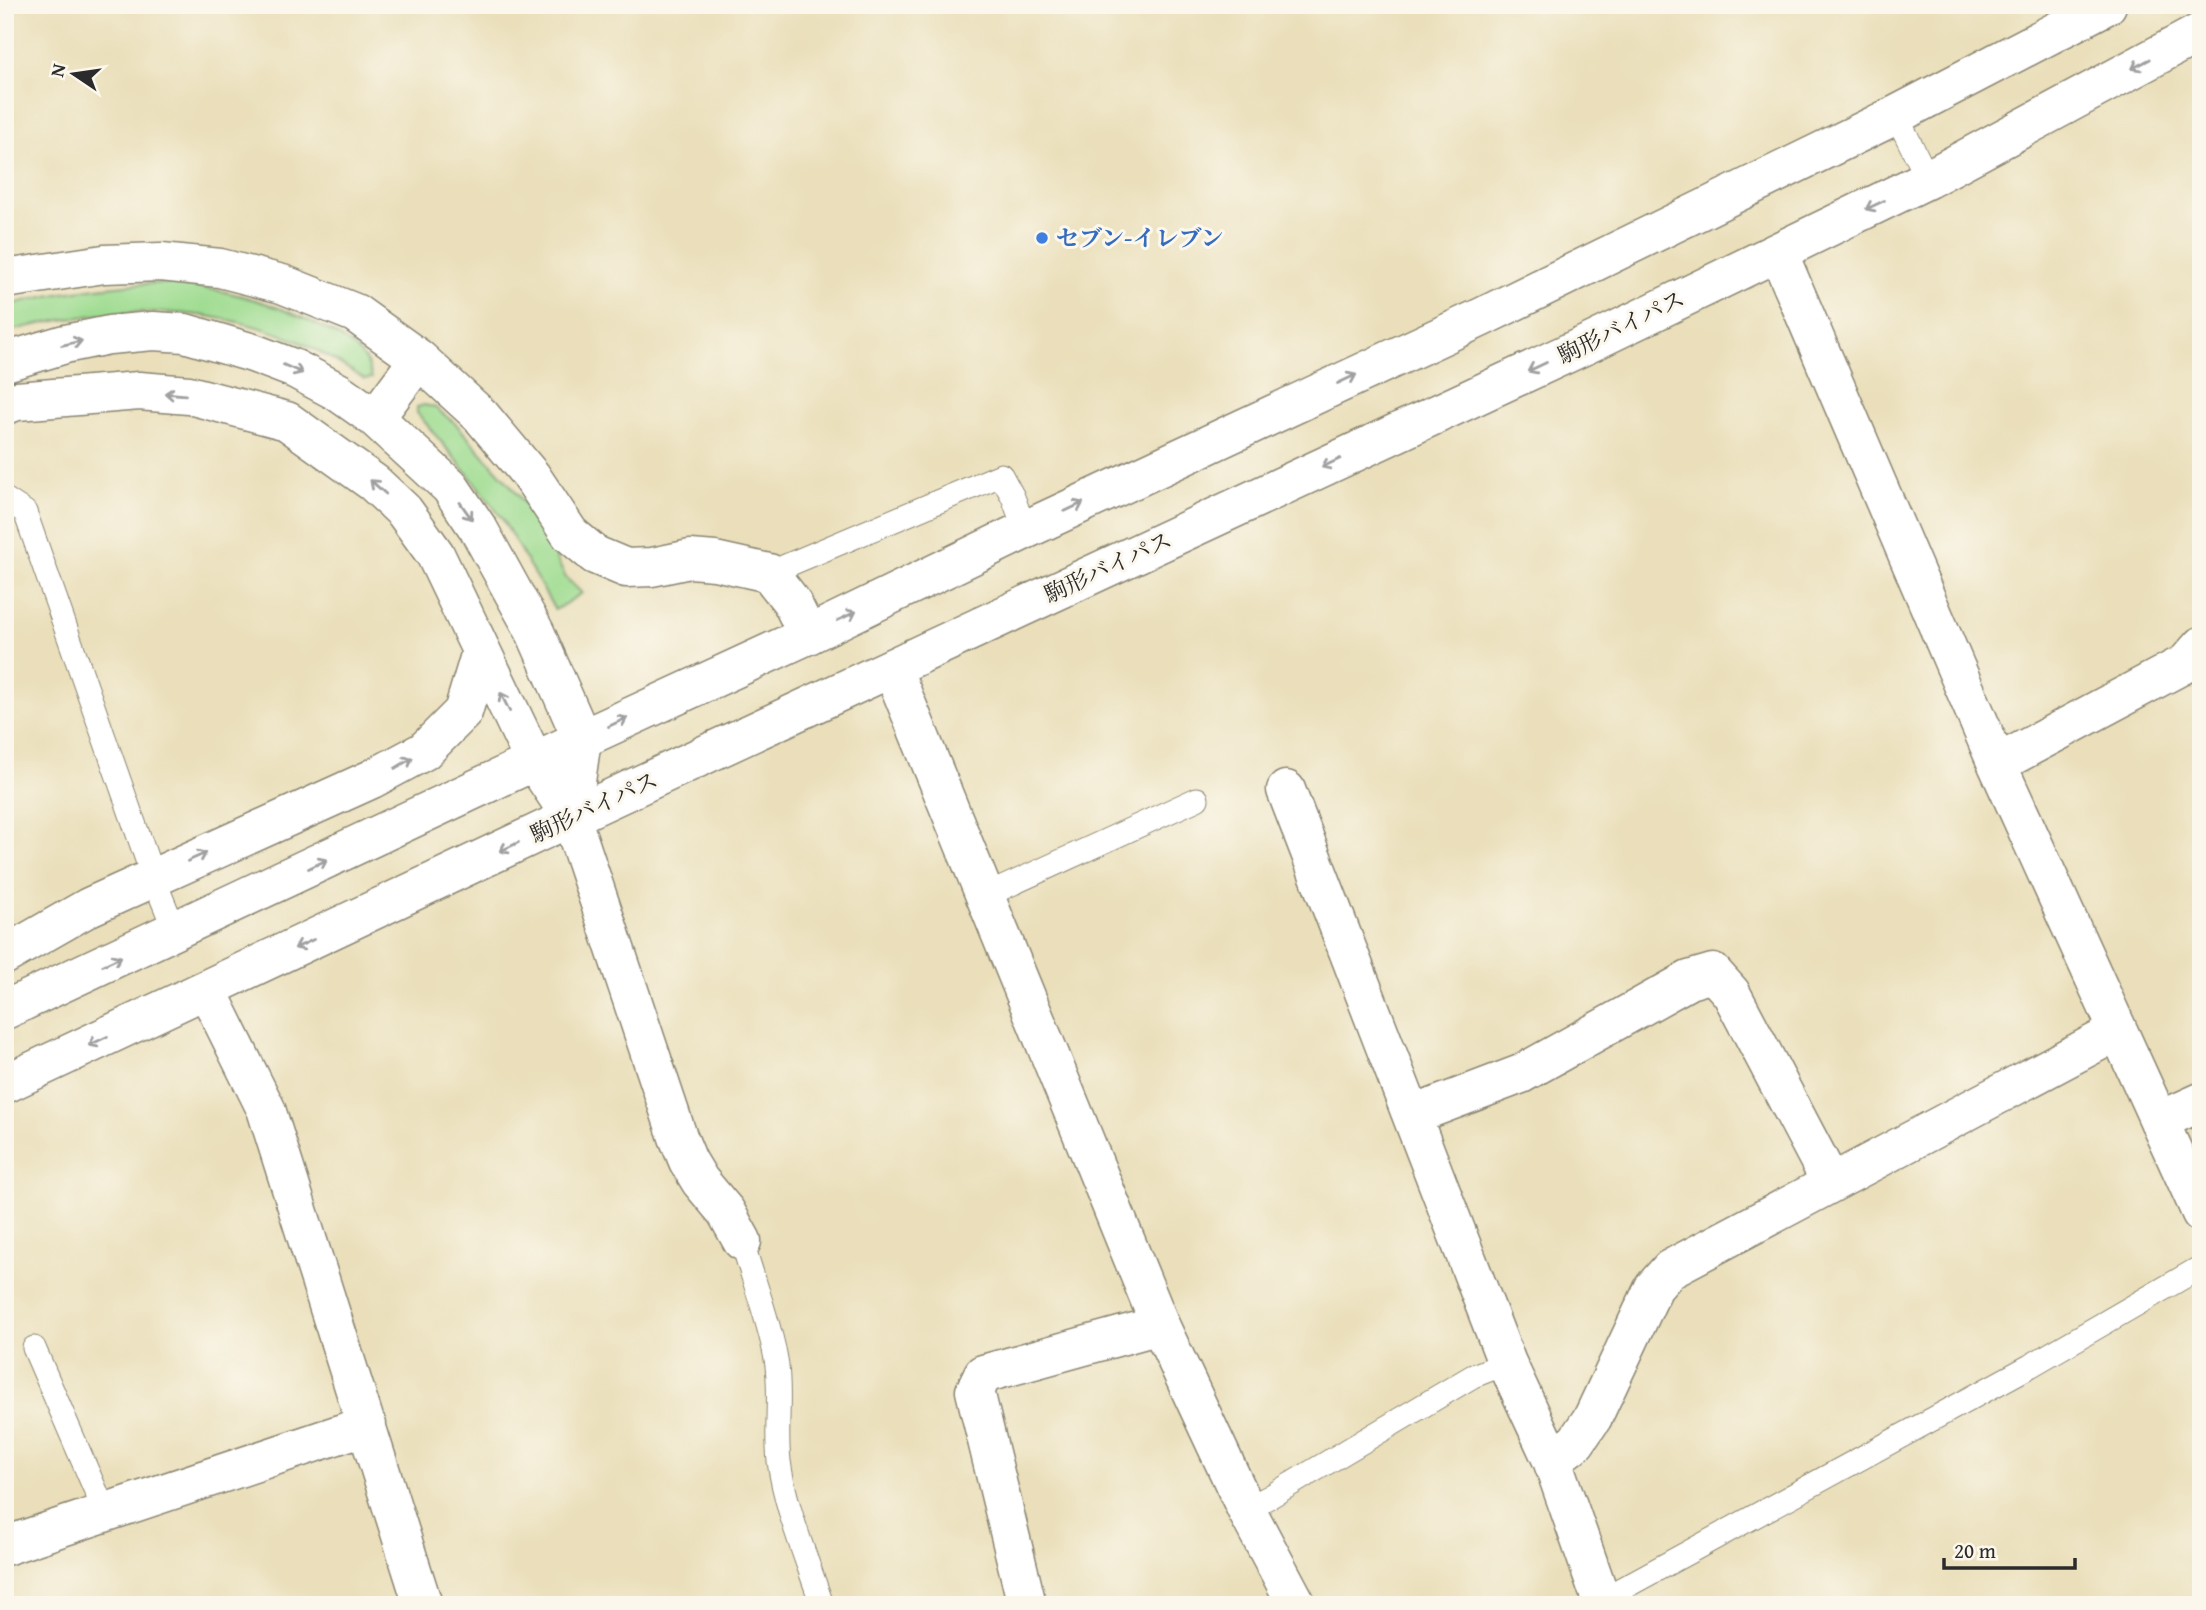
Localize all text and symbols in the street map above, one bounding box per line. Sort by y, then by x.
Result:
north arrow [38,38,108,108]
one-way arrow [2131,57,2151,71]
text: N [42,61,73,80]
one-way arrow [1865,198,1886,212]
place label: セブン-イレブン [1056,221,1223,254]
marker: セブン-イレブン [1034,230,1050,246]
street label: 駒形バイパス [1552,282,1690,372]
one-way arrow [60,336,83,349]
one-way arrow [1527,361,1548,374]
one-way arrow [281,363,303,376]
one-way arrow [1336,372,1357,386]
one-way arrow [164,387,187,400]
one-way arrow [1321,456,1342,470]
one-way arrow [370,478,387,495]
one-way arrow [1063,500,1084,513]
one-way arrow [459,501,474,520]
street label: 駒形バイパス [1038,523,1177,611]
one-way arrow [836,609,857,623]
one-way arrow [498,692,511,713]
one-way arrow [607,715,628,728]
one-way arrow [393,755,413,769]
street label: 駒形バイパス [524,763,663,851]
one-way arrow [499,840,520,854]
one-way arrow [186,850,207,863]
one-way arrow [307,857,328,870]
one-way arrow [294,938,315,951]
one-way arrow [101,953,122,966]
one-way arrow [88,1035,109,1048]
scale bar [1944,1526,2075,1570]
text: 20 m [1954,1535,1996,1566]

